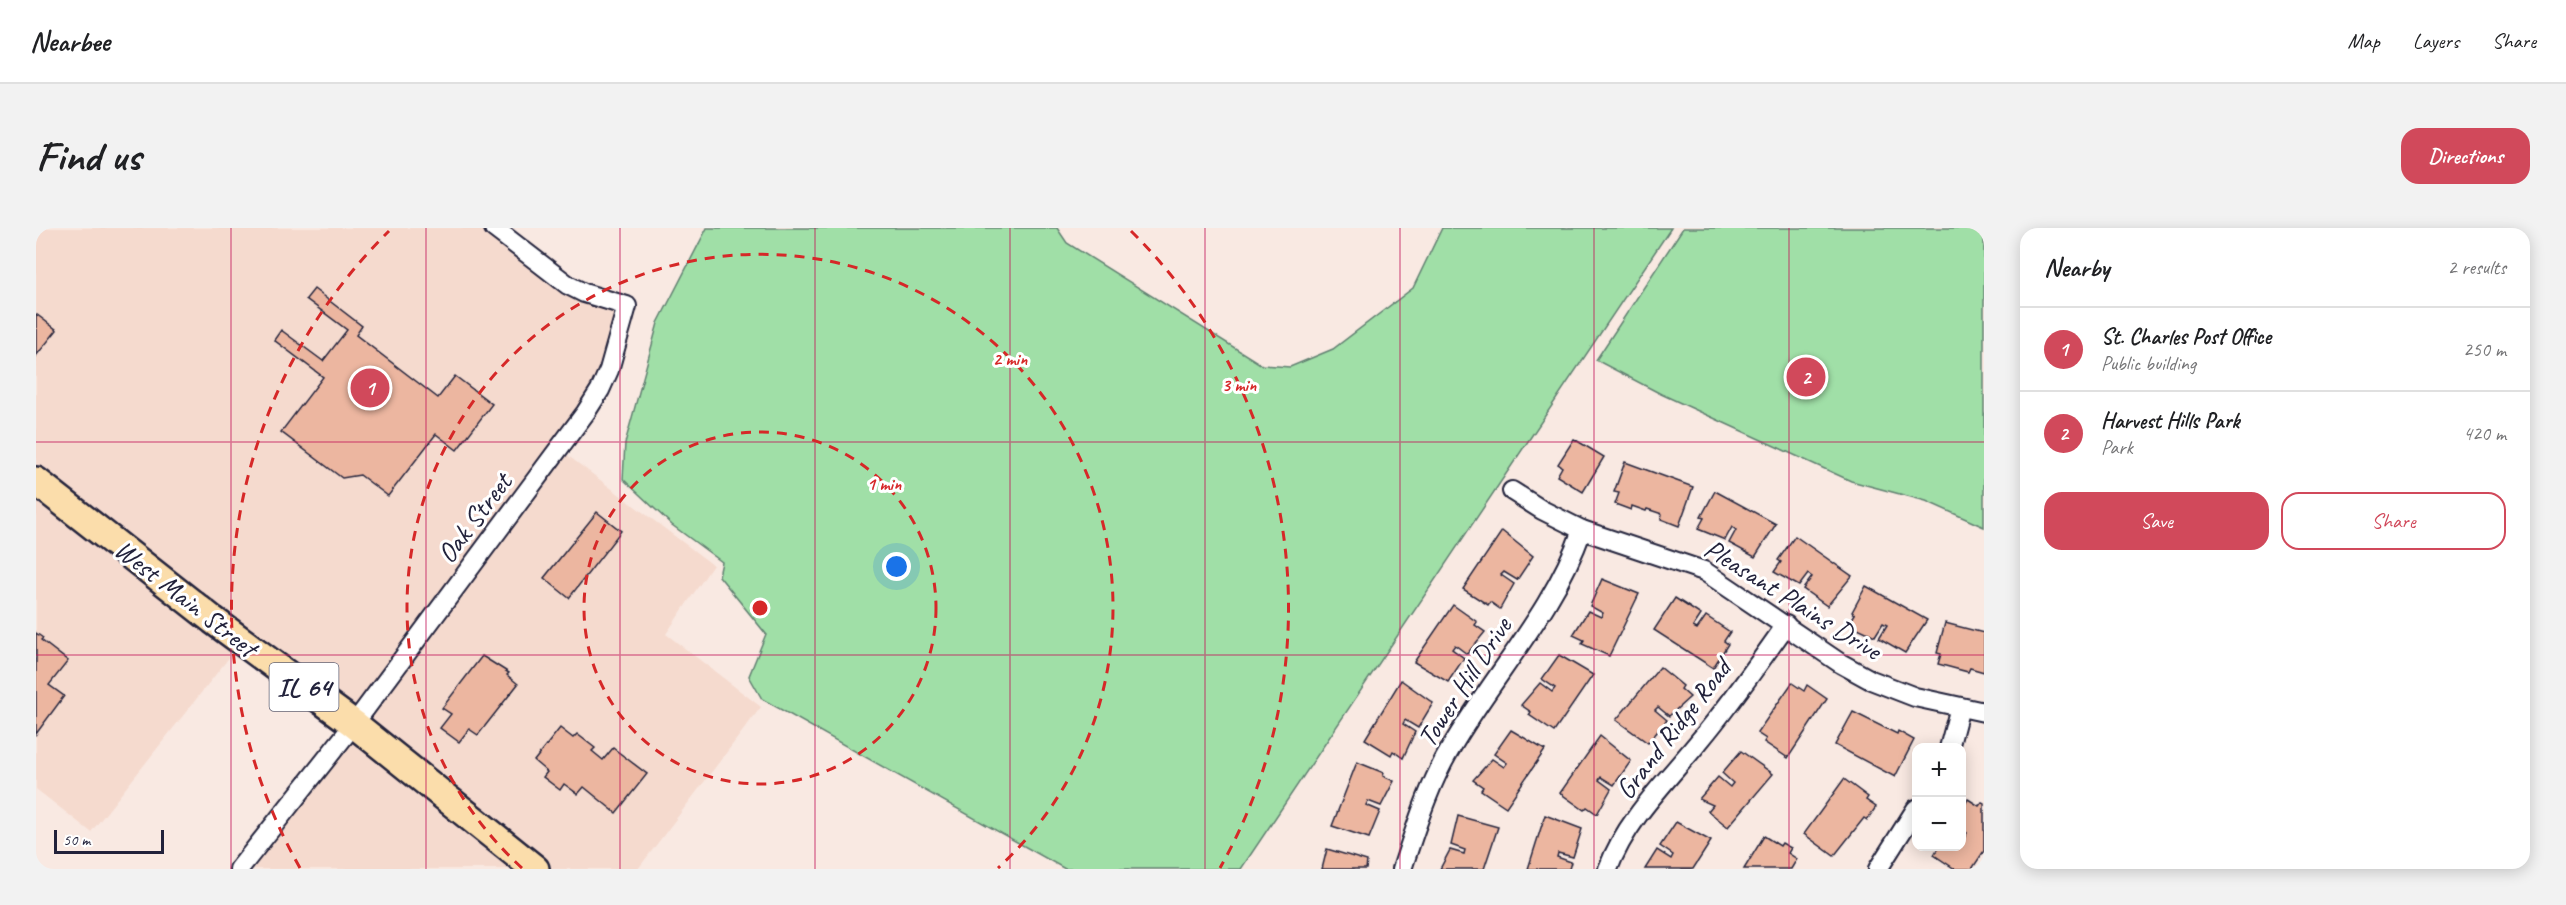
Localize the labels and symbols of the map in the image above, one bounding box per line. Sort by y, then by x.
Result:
text: 2 min [993,348,1028,370]
pin: 2 [1786,354,1826,400]
pin: 1 [350,366,390,410]
text: 3 min [1222,374,1257,396]
street label: Oak Street [429,464,521,570]
text: 1 min [867,473,902,495]
street label: Pleasant Plains Drive [1698,531,1890,668]
street label: West Main Street [108,532,267,667]
your location [882,552,911,581]
centre of rings [750,598,770,618]
street label: Tower Hill Drive [1409,609,1520,753]
street label: Grand Ridge Road [1607,649,1741,806]
road number: IL 64 [270,663,338,711]
scale bar [54,827,164,854]

